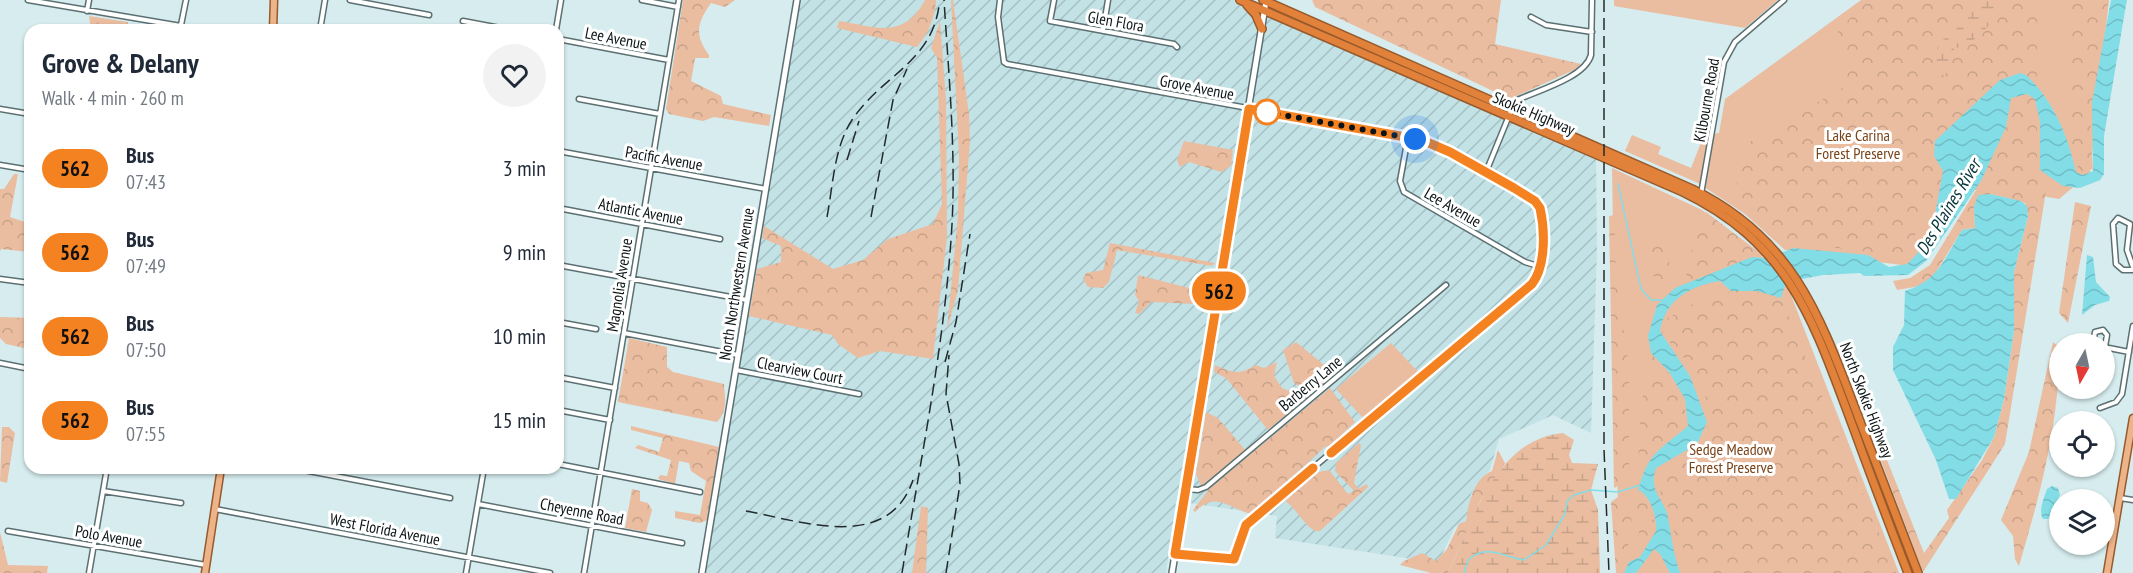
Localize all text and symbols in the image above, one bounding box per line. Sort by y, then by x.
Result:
street label: Glen Flora [1086,6,1146,36]
street label: Lee Avenue [583,22,649,54]
text: Grove & Delany [42,44,199,81]
button: heart [483,44,546,107]
street label: Kilbourne Road [1689,57,1723,143]
street label: Grove Avenue [1158,70,1236,104]
text: Walk · 4 min · 260 m [42,85,184,111]
street label: Skokie Highway [1490,87,1578,139]
unlabelled marker [1254,99,1280,125]
your location [1400,124,1430,154]
park label: Lake Carina Forest Preserve [1816,125,1900,163]
text: Bus [126,141,154,169]
street label: Pacific Avenue [624,141,704,175]
water label: Des Plaines River [1910,152,1987,259]
text: 3 min [503,154,546,182]
text: 562 [60,155,90,182]
text: 07:43 [126,169,166,195]
street label: Lee Avenue [1421,183,1485,231]
street label: Atlantic Avenue [597,193,685,229]
street label: North Northwestern Avenue [714,206,758,362]
text: Bus [126,225,154,253]
street label: Magnolia Avenue [602,237,636,333]
text: 9 min [503,238,546,266]
text: 562 [60,239,90,266]
text: 07:49 [126,253,166,279]
line badge: 562 [1184,272,1254,310]
text: 562 [1204,278,1234,305]
text: Bus [126,309,154,337]
text: 10 min [493,322,546,350]
text: 562 [60,323,90,350]
north arrow [2049,333,2115,399]
map controls [2049,333,2115,555]
text: 07:50 [126,337,166,363]
street label: North Skokie Highway [1836,339,1898,461]
street label: Barberry Lane [1274,351,1346,415]
street label: Clearview Court [755,352,845,388]
text: Bus [126,393,154,421]
text: 15 min [493,406,546,434]
text: 562 [60,407,90,434]
button: locate [2049,411,2115,477]
text: 07:55 [126,421,166,447]
park label: Sedge Meadow Forest Preserve [1689,439,1773,477]
button: layers [2049,489,2115,555]
street label: Cheyenne Road [539,493,626,529]
street label: West Florida Avenue [328,509,442,549]
street label: Polo Avenue [74,520,144,552]

